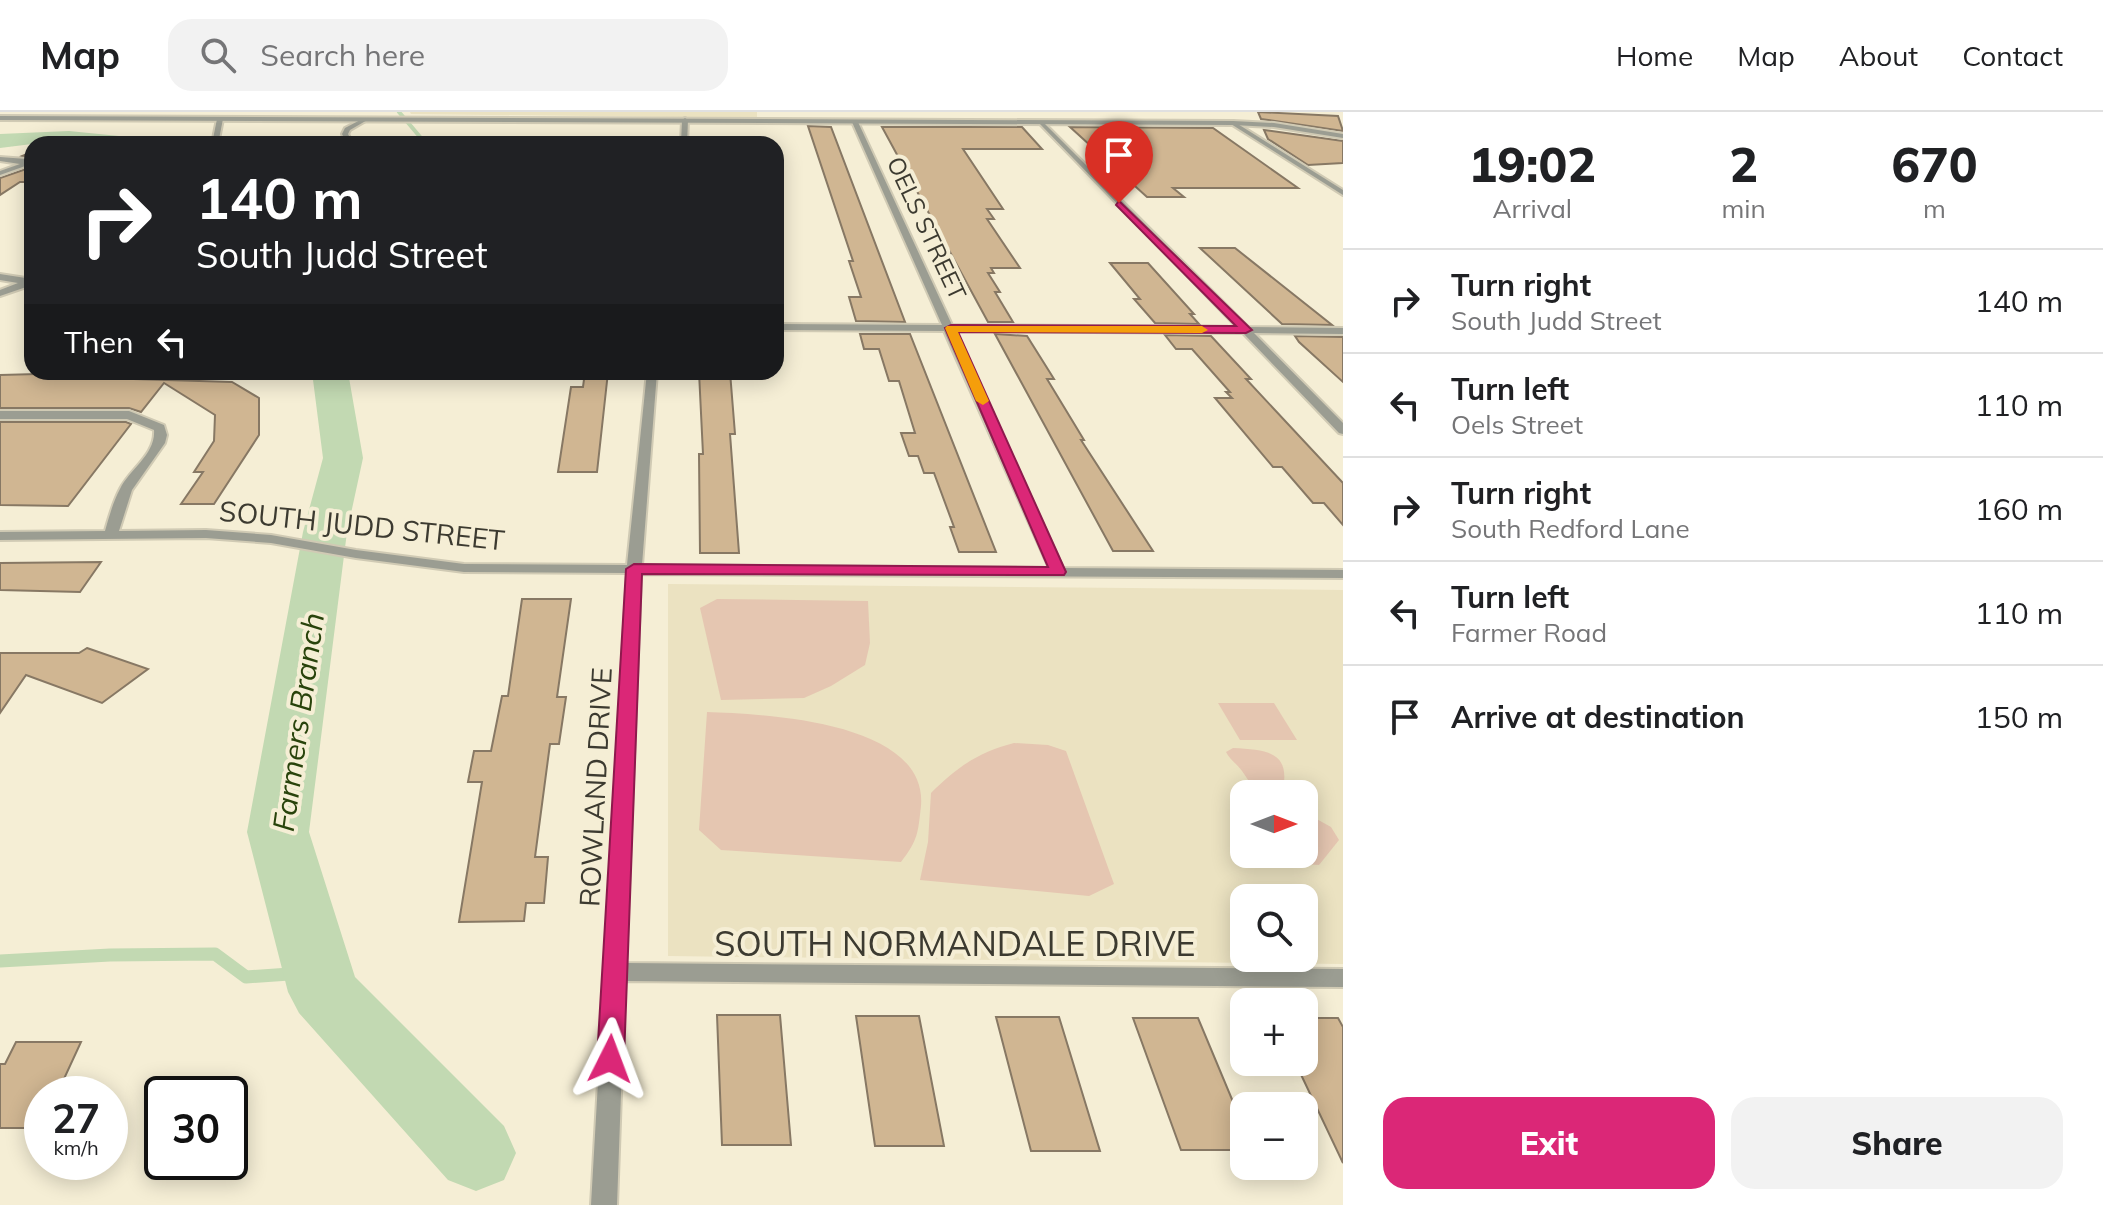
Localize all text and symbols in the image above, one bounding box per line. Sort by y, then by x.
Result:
search box [168,19,728,91]
text: Map [40,31,120,79]
icon: search [196,33,240,77]
text: Search here [260,36,425,74]
text: Home [1616,38,1693,73]
text: Map [1737,38,1795,73]
text: About [1839,38,1918,73]
text: Contact [1962,38,2063,73]
pin [1085,121,1153,203]
icon: arrive [1097,133,1141,177]
text: 19:02 [1468,134,1596,194]
text: 2 [1729,134,1758,194]
text: 670 [1891,134,1978,194]
street label: OELS STREET [881,152,973,305]
text: 140 m [196,163,363,233]
icon: right [64,168,168,272]
text: Arrival [1492,192,1572,225]
text: min [1722,192,1766,225]
text: m [1923,192,1946,225]
text: South Judd Street [196,232,488,277]
text: Turn right [1451,266,1591,304]
icon: right [1383,279,1427,323]
text: 140 m [1975,282,2063,320]
text: South Judd Street [1451,304,1662,337]
icon: left [150,320,194,364]
text: Then [64,323,134,361]
text: Turn left [1451,370,1569,408]
icon: left [1383,383,1427,427]
text: 110 m [1975,386,2063,424]
text: Oels Street [1451,408,1583,441]
text: Turn right [1451,474,1591,512]
icon: right [1383,487,1427,531]
text: 160 m [1975,490,2063,528]
street label: SOUTH JUDD STREET [218,493,506,557]
text: South Redford Lane [1451,512,1690,545]
text: Turn left [1451,578,1569,616]
icon: left [1383,591,1427,635]
text: 110 m [1975,594,2063,632]
water label: Farmers Branch [264,610,332,834]
text: Farmer Road [1451,616,1607,649]
street label: ROWLAND DRIVE [571,666,619,908]
icon: arrive [1383,695,1427,739]
text: Arrive at destination [1451,698,1745,736]
text: 150 m [1975,698,2063,736]
north arrow [1230,780,1318,868]
map controls [1230,780,1318,1180]
button: search [1230,884,1318,972]
street label: SOUTH NORMANDALE DRIVE [714,922,1196,965]
button: + [1230,988,1318,1076]
position arrow [568,1017,652,1101]
speed limit sign: 30 [144,1076,248,1180]
button: − [1230,1092,1318,1180]
text: 27 [52,1093,100,1143]
button: Exit [1383,1097,1715,1189]
button: Share [1731,1097,2063,1189]
text: km/h [53,1135,99,1160]

